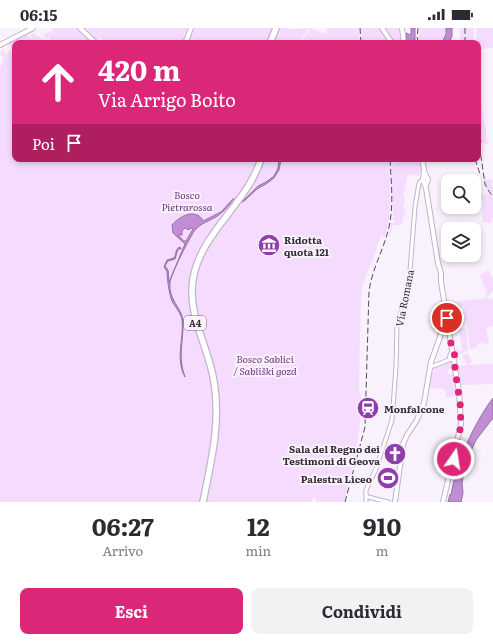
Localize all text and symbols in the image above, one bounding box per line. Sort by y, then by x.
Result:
text: 06:15 [20,3,57,26]
text: 420 m [98,48,181,90]
icon: ahead [32,56,84,108]
text: Via Arrigo Boito [98,86,236,113]
text: Poi [32,132,55,155]
icon: arrive [63,132,85,154]
map controls [441,174,481,262]
button: search [441,174,481,214]
park label: Bosco Pietrarossa [161,187,213,214]
button: layers [441,222,481,262]
museum icon: Ridotta quota 121 [256,232,282,258]
place label: Ridotta quota 121 [284,232,329,259]
street label: Via Romana [391,268,417,328]
pin [430,301,464,335]
icon: arrive [436,307,458,329]
road number: A4 [184,316,206,330]
park label: Bosco Sablici / Sabliški gozd [233,351,297,378]
station icon: Monfalcone [355,395,381,421]
place label: Monfalcone [384,401,445,416]
position arrow [433,438,475,480]
place label: Sala del Regno dei Testimoni di Geova [282,441,380,468]
church icon: Sala del Regno dei Testimoni di Geova [382,441,408,467]
sports icon: Palestra Liceo [375,465,401,491]
place label: Palestra Liceo [301,471,372,486]
text: 06:27 [92,508,154,543]
text: 12 [247,508,270,543]
text: 910 [363,508,401,543]
text: Arrivo [103,541,143,560]
text: min [246,541,271,560]
text: m [376,541,388,560]
button: Esci [20,588,243,634]
button: Condividi [251,588,473,634]

